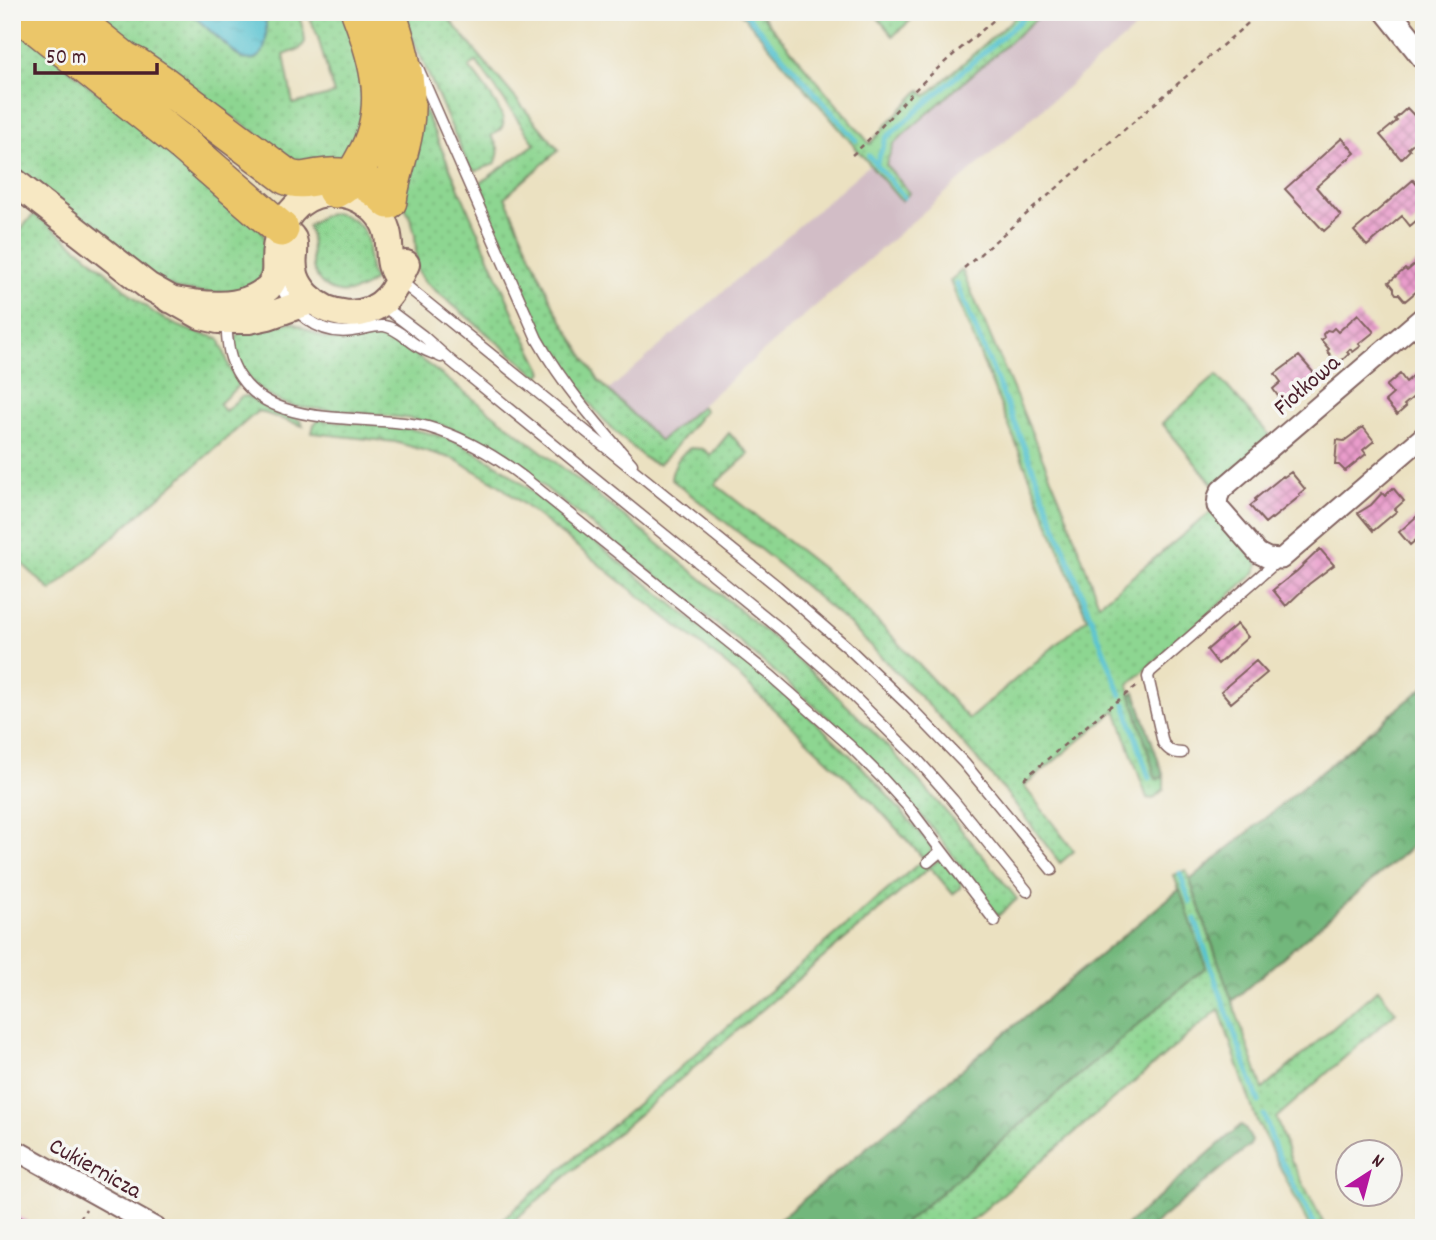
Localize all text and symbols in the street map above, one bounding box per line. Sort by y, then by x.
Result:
scale bar [35,32,158,76]
text: 50 m [46,44,86,74]
street label: Fiołkowa [1267,347,1350,425]
street label: Cukiernicza [42,1130,148,1209]
north arrow [1334,1138,1404,1208]
text: N [1365,1148,1389,1176]

